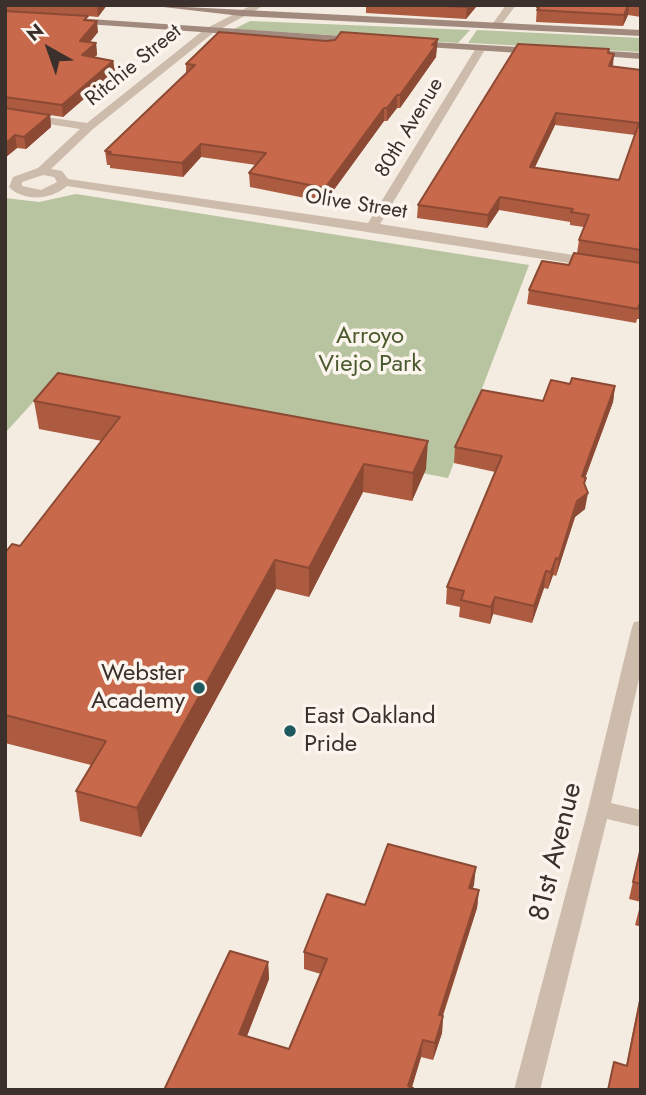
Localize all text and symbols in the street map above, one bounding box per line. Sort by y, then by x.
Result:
north arrow [14,14,84,84]
text: N [21,17,50,48]
street label: Ritchie Street [81,20,187,112]
street label: 80th Avenue [370,74,450,182]
street label: Olive Street [303,184,409,226]
park label: Arroyo Viejo Park [318,323,422,379]
place label: Webster Academy [91,660,185,716]
marker: Webster Academy [191,680,207,696]
place label: East Oakland Pride [304,703,436,759]
marker: East Oakland Pride [282,723,298,739]
street label: 81st Avenue [524,779,590,925]

